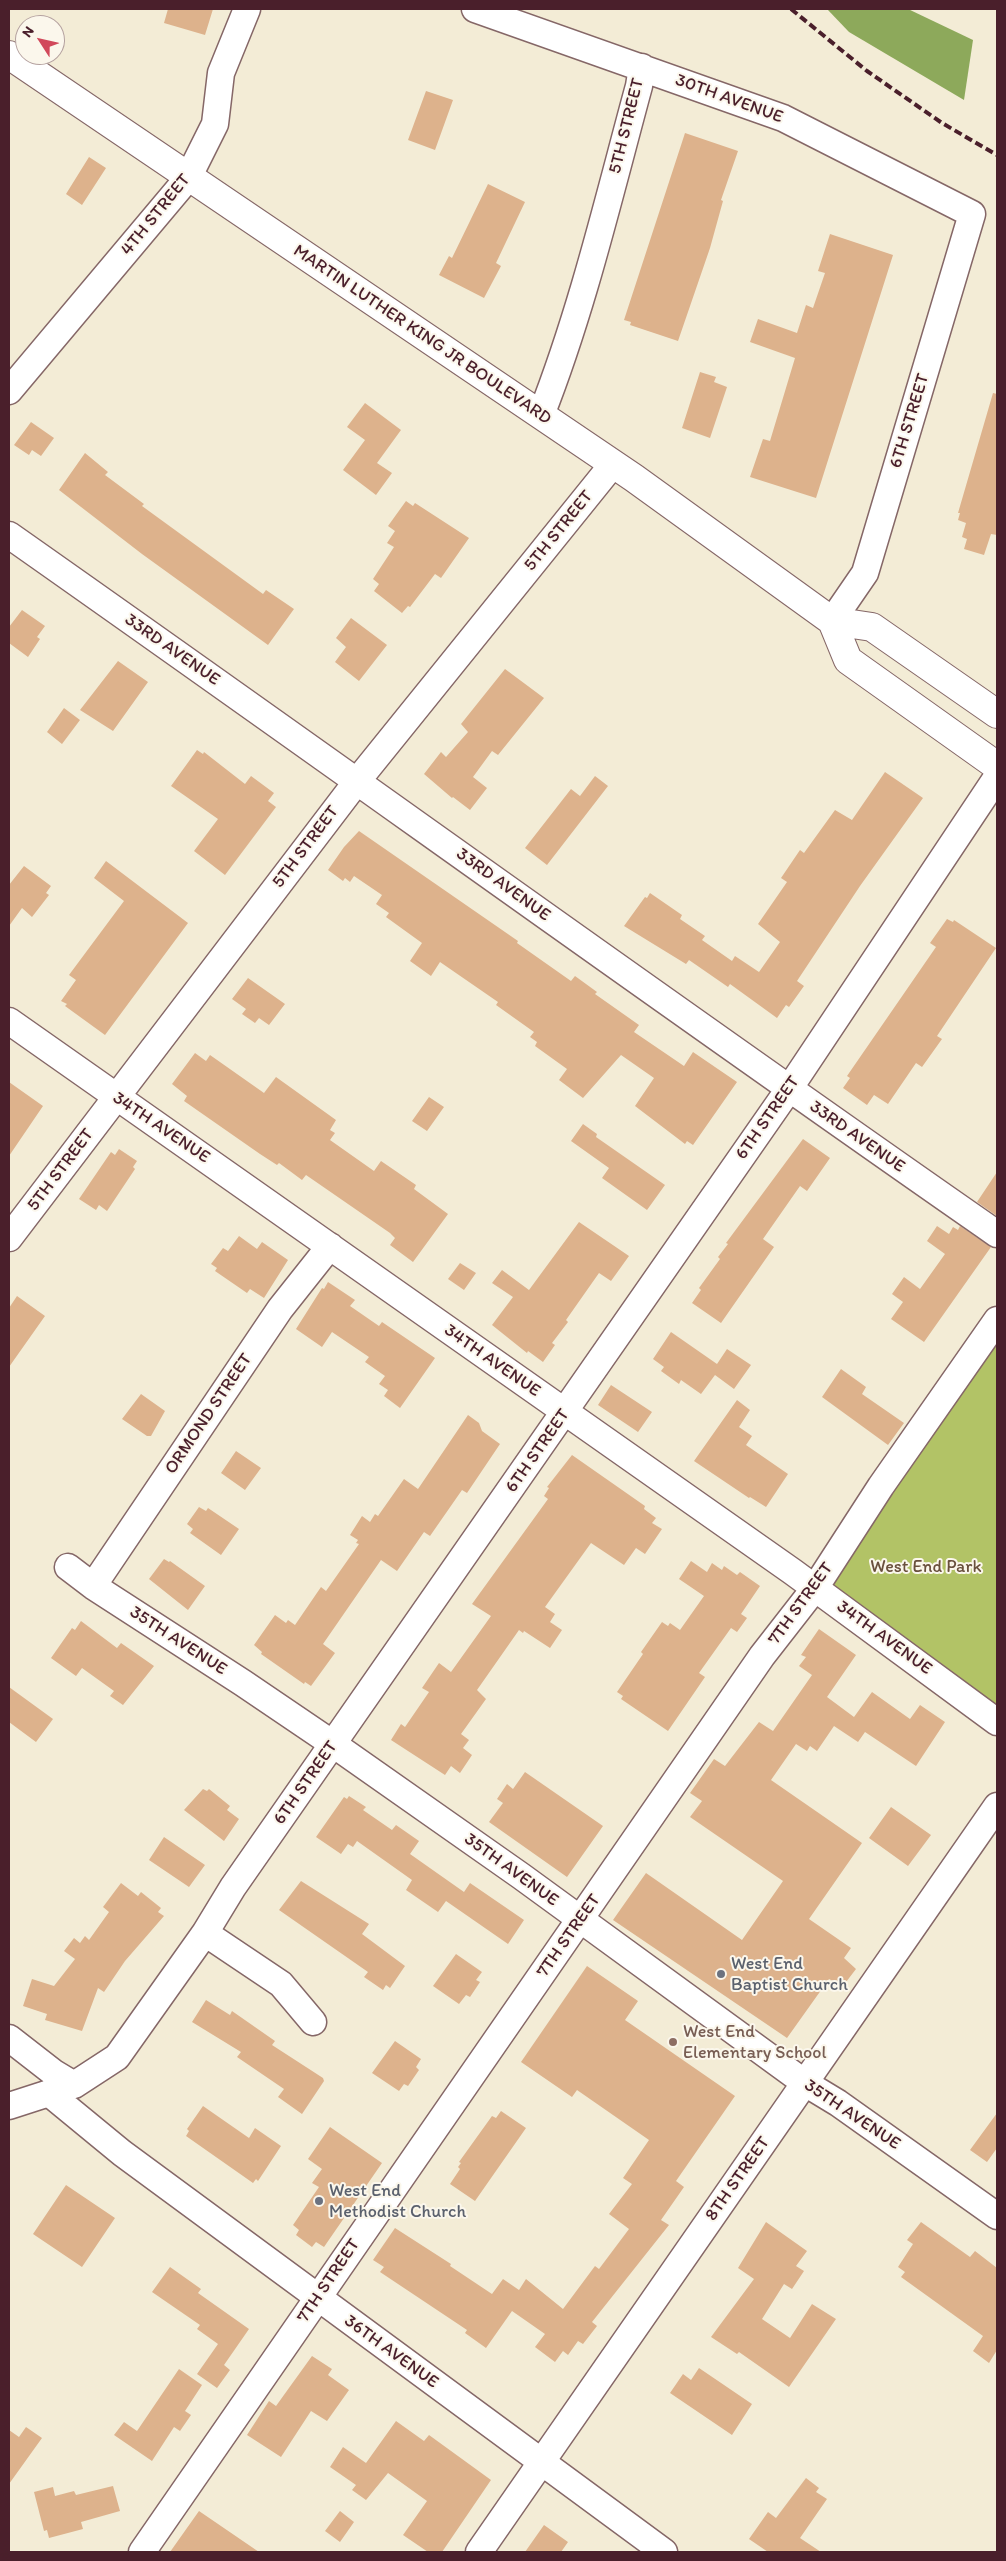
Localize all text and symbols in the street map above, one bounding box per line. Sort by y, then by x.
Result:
north arrow [15,15,65,65]
text: N [18,23,38,40]
street label: 30TH AVENUE [672,70,786,128]
street label: 5TH STREET [605,76,649,176]
street label: 4TH STREET [117,170,195,260]
street label: MARTIN LUTHER KING JR BOULEVARD [289,240,555,430]
street label: 6TH STREET [885,371,935,471]
street label: 5TH STREET [520,486,598,576]
street label: 33RD AVENUE [120,609,224,691]
street label: 5TH STREET [268,802,344,892]
street label: 33RD AVENUE [452,843,554,927]
street label: 6TH STREET [731,1072,805,1164]
street label: 34TH AVENUE [108,1088,214,1168]
street label: 33RD AVENUE [805,1096,909,1178]
street label: 5TH STREET [23,1125,99,1215]
street label: 34TH AVENUE [440,1320,544,1402]
street label: ORMOND STREET [161,1350,257,1478]
street label: 6TH STREET [501,1405,575,1497]
park label: West End Park [870,1556,982,1578]
street label: 7TH STREET [764,1558,838,1650]
street label: 34TH AVENUE [832,1596,936,1680]
street label: 35TH AVENUE [125,1602,231,1680]
street label: 6TH STREET [269,1737,343,1829]
street label: 35TH AVENUE [460,1829,562,1911]
street label: 7TH STREET [532,1890,606,1982]
place label: West End Baptist Church [731,1953,848,1996]
marker: West End Baptist Church [715,1968,727,1980]
place label: West End Elementary School [683,2021,827,2064]
marker: West End Elementary School [667,2036,679,2048]
street label: 35TH AVENUE [800,2075,904,2155]
street label: 8TH STREET [701,2133,775,2225]
place label: West End Methodist Church [329,2180,466,2222]
marker: West End Methodist Church [313,2195,325,2207]
street label: 7TH STREET [293,2235,365,2327]
street label: 36TH AVENUE [340,2310,442,2394]

